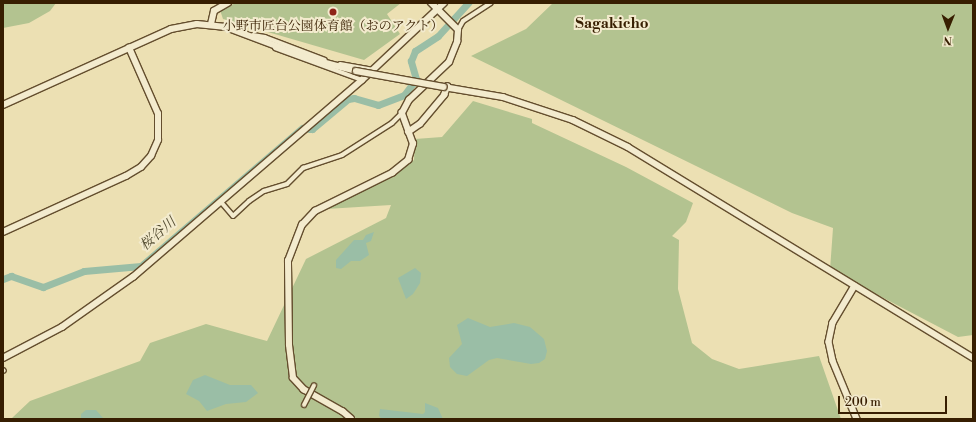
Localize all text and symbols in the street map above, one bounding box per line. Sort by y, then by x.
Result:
marker: 小野市匠台公園体育館（おのアクト） [328,7,338,17]
north arrow [928,8,968,48]
district label: Sagakicho [575,15,649,33]
place label: 小野市匠台公園体育館（おのアクト） [223,18,443,34]
text: N [943,33,952,47]
water label: 桜谷川 [137,214,179,254]
scale bar [840,388,949,414]
text: 200 m [845,395,881,410]

